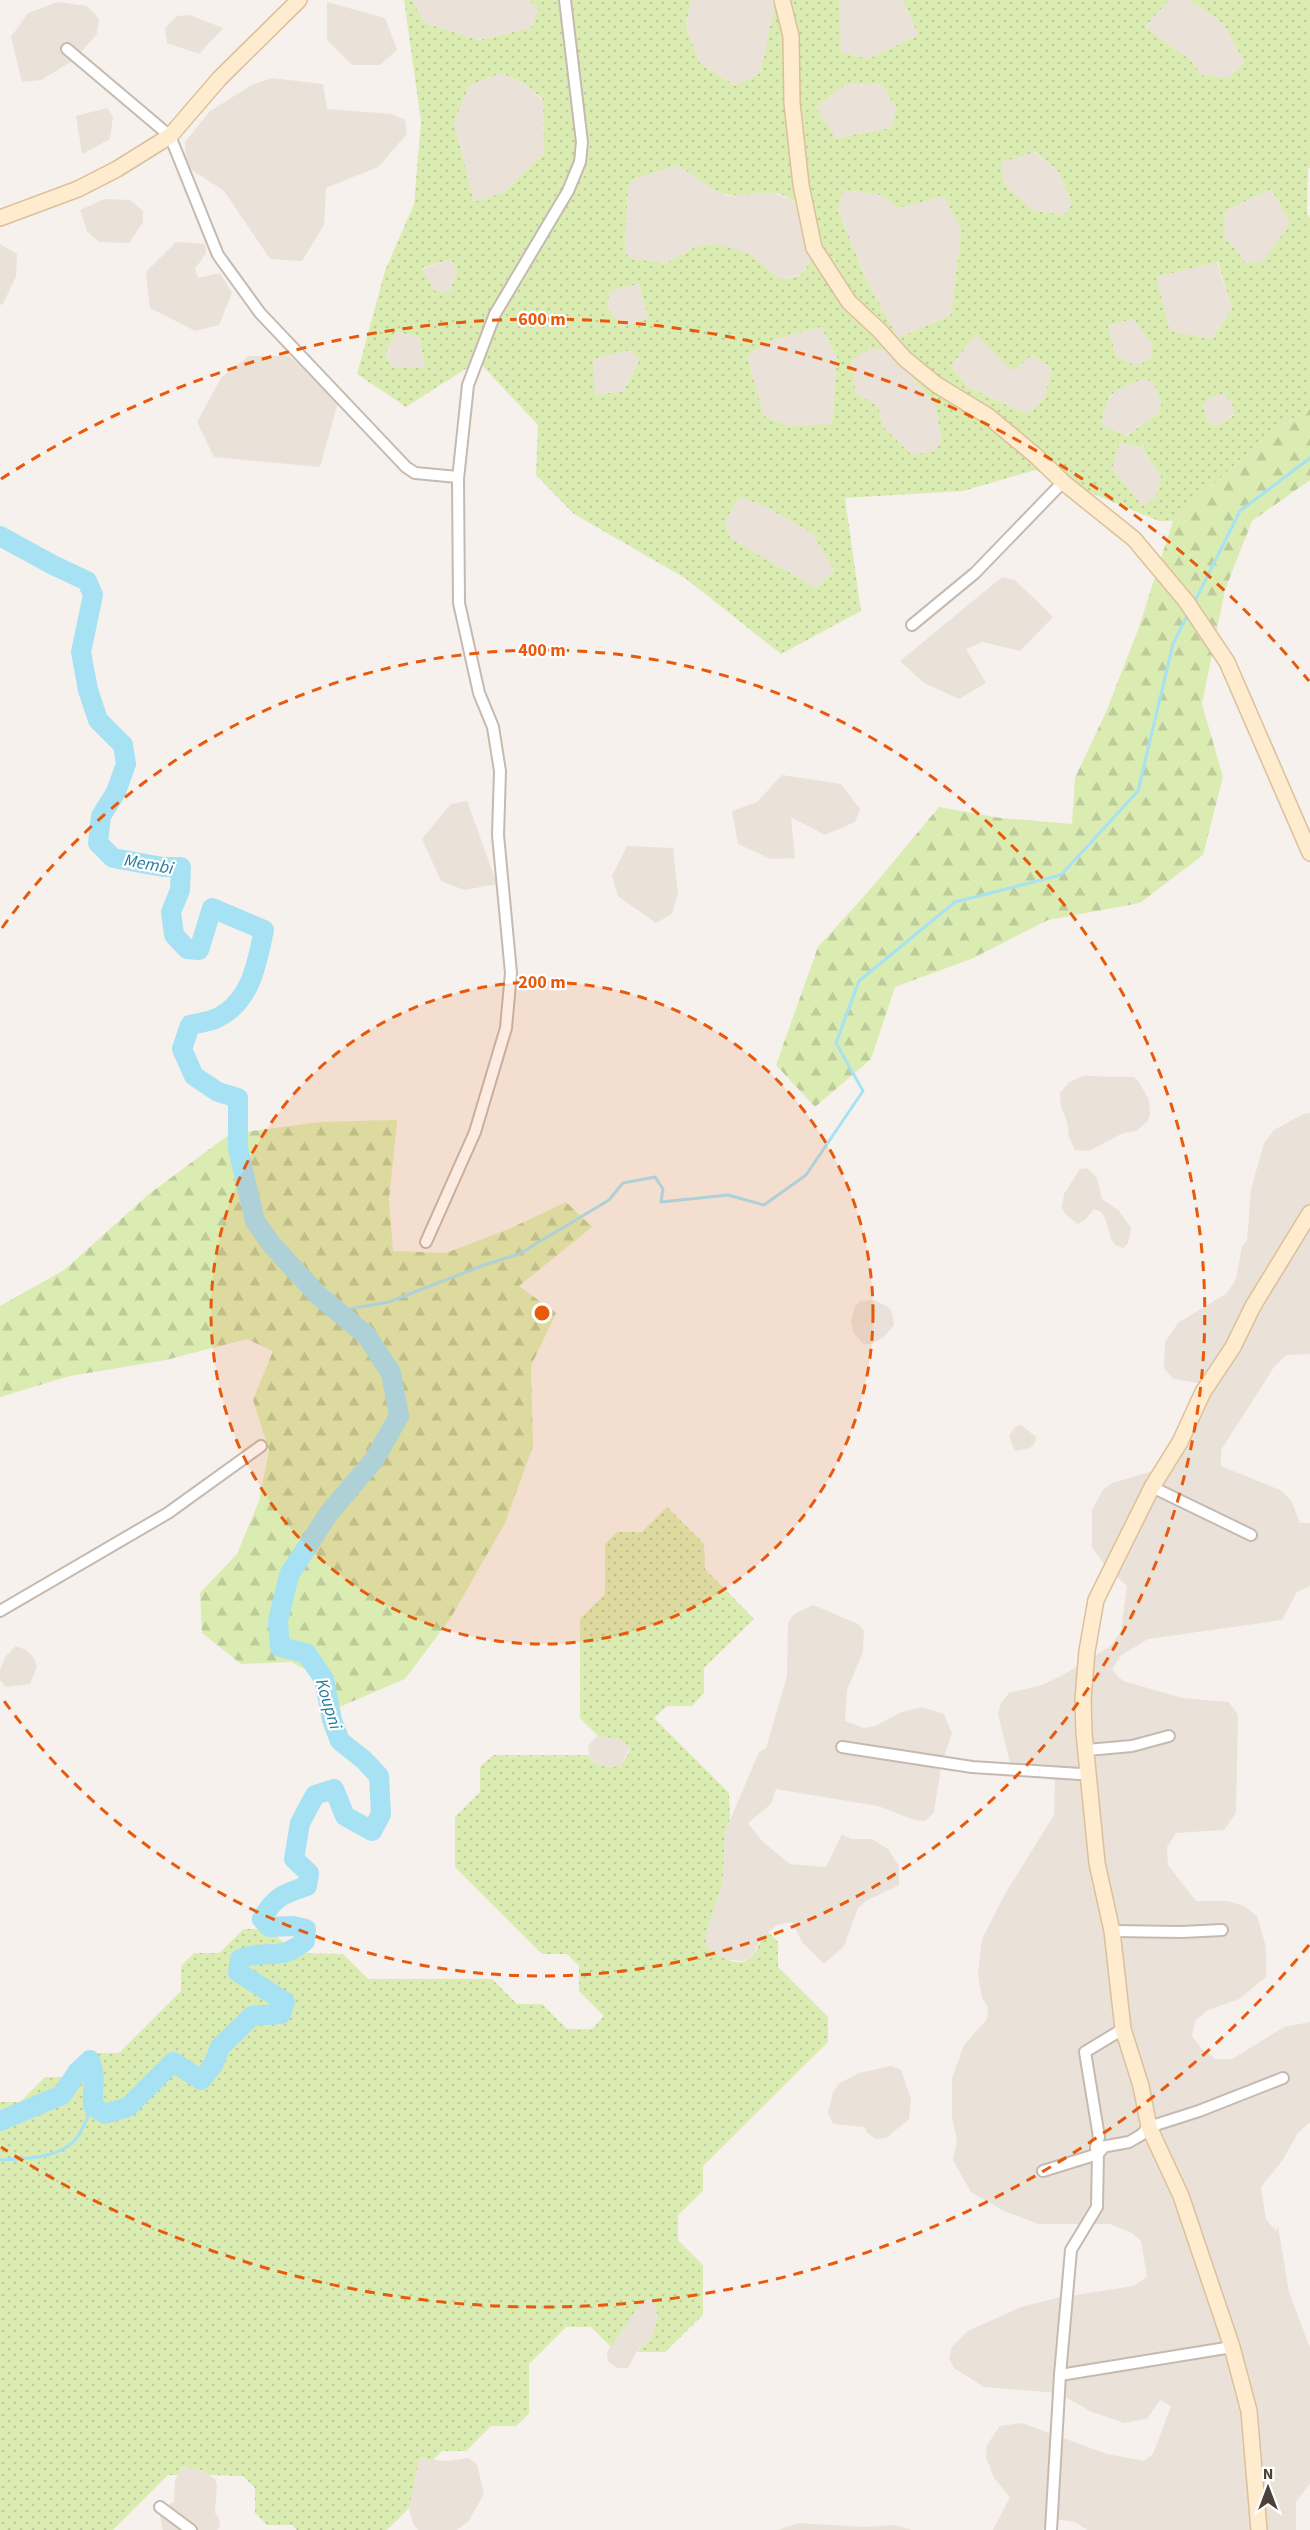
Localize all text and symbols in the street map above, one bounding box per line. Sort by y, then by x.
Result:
text: 600 m [518,307,566,332]
text: 400 m [518,638,566,663]
water label: Membi [122,848,176,881]
text: 200 m [518,970,566,995]
centre of rings [532,1303,552,1323]
water label: Koupni [309,1676,348,1733]
north arrow [1238,2458,1298,2518]
text: N [1263,2463,1273,2485]

